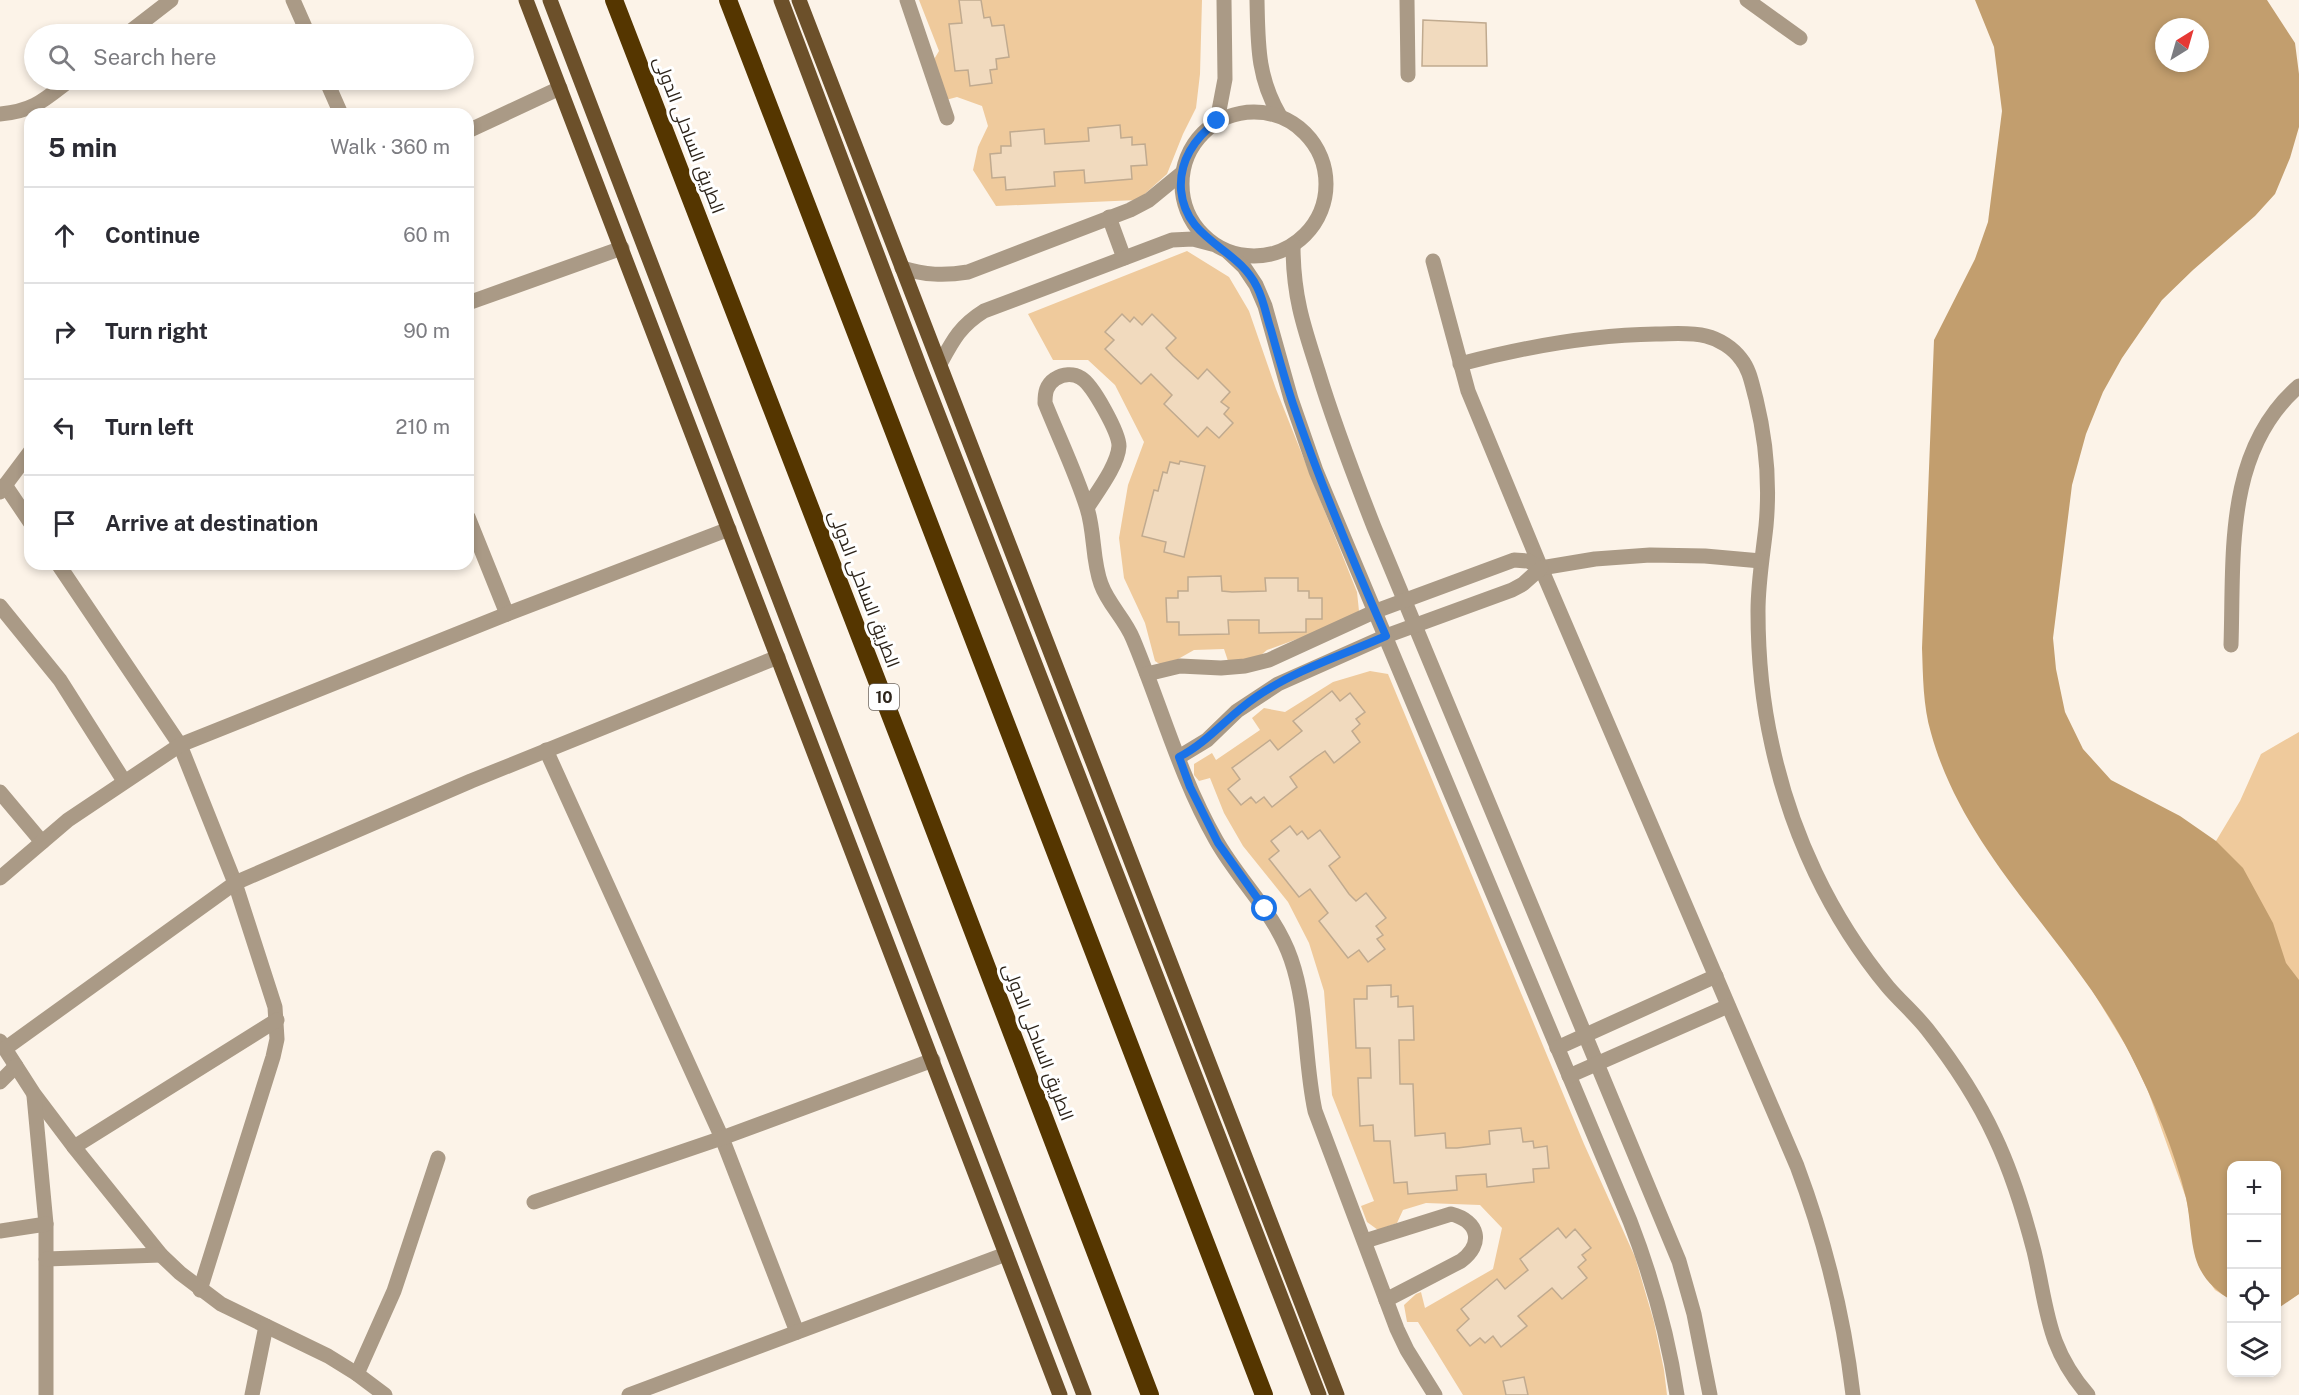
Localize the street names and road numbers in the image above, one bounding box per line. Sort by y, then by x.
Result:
street label: الطريق الساحلى الدولى [648,53,729,217]
street label: الطريق الساحلى الدولى [823,507,904,671]
road number: 10 [869,684,899,710]
street label: الطريق الساحلى الدولى [997,960,1078,1124]

